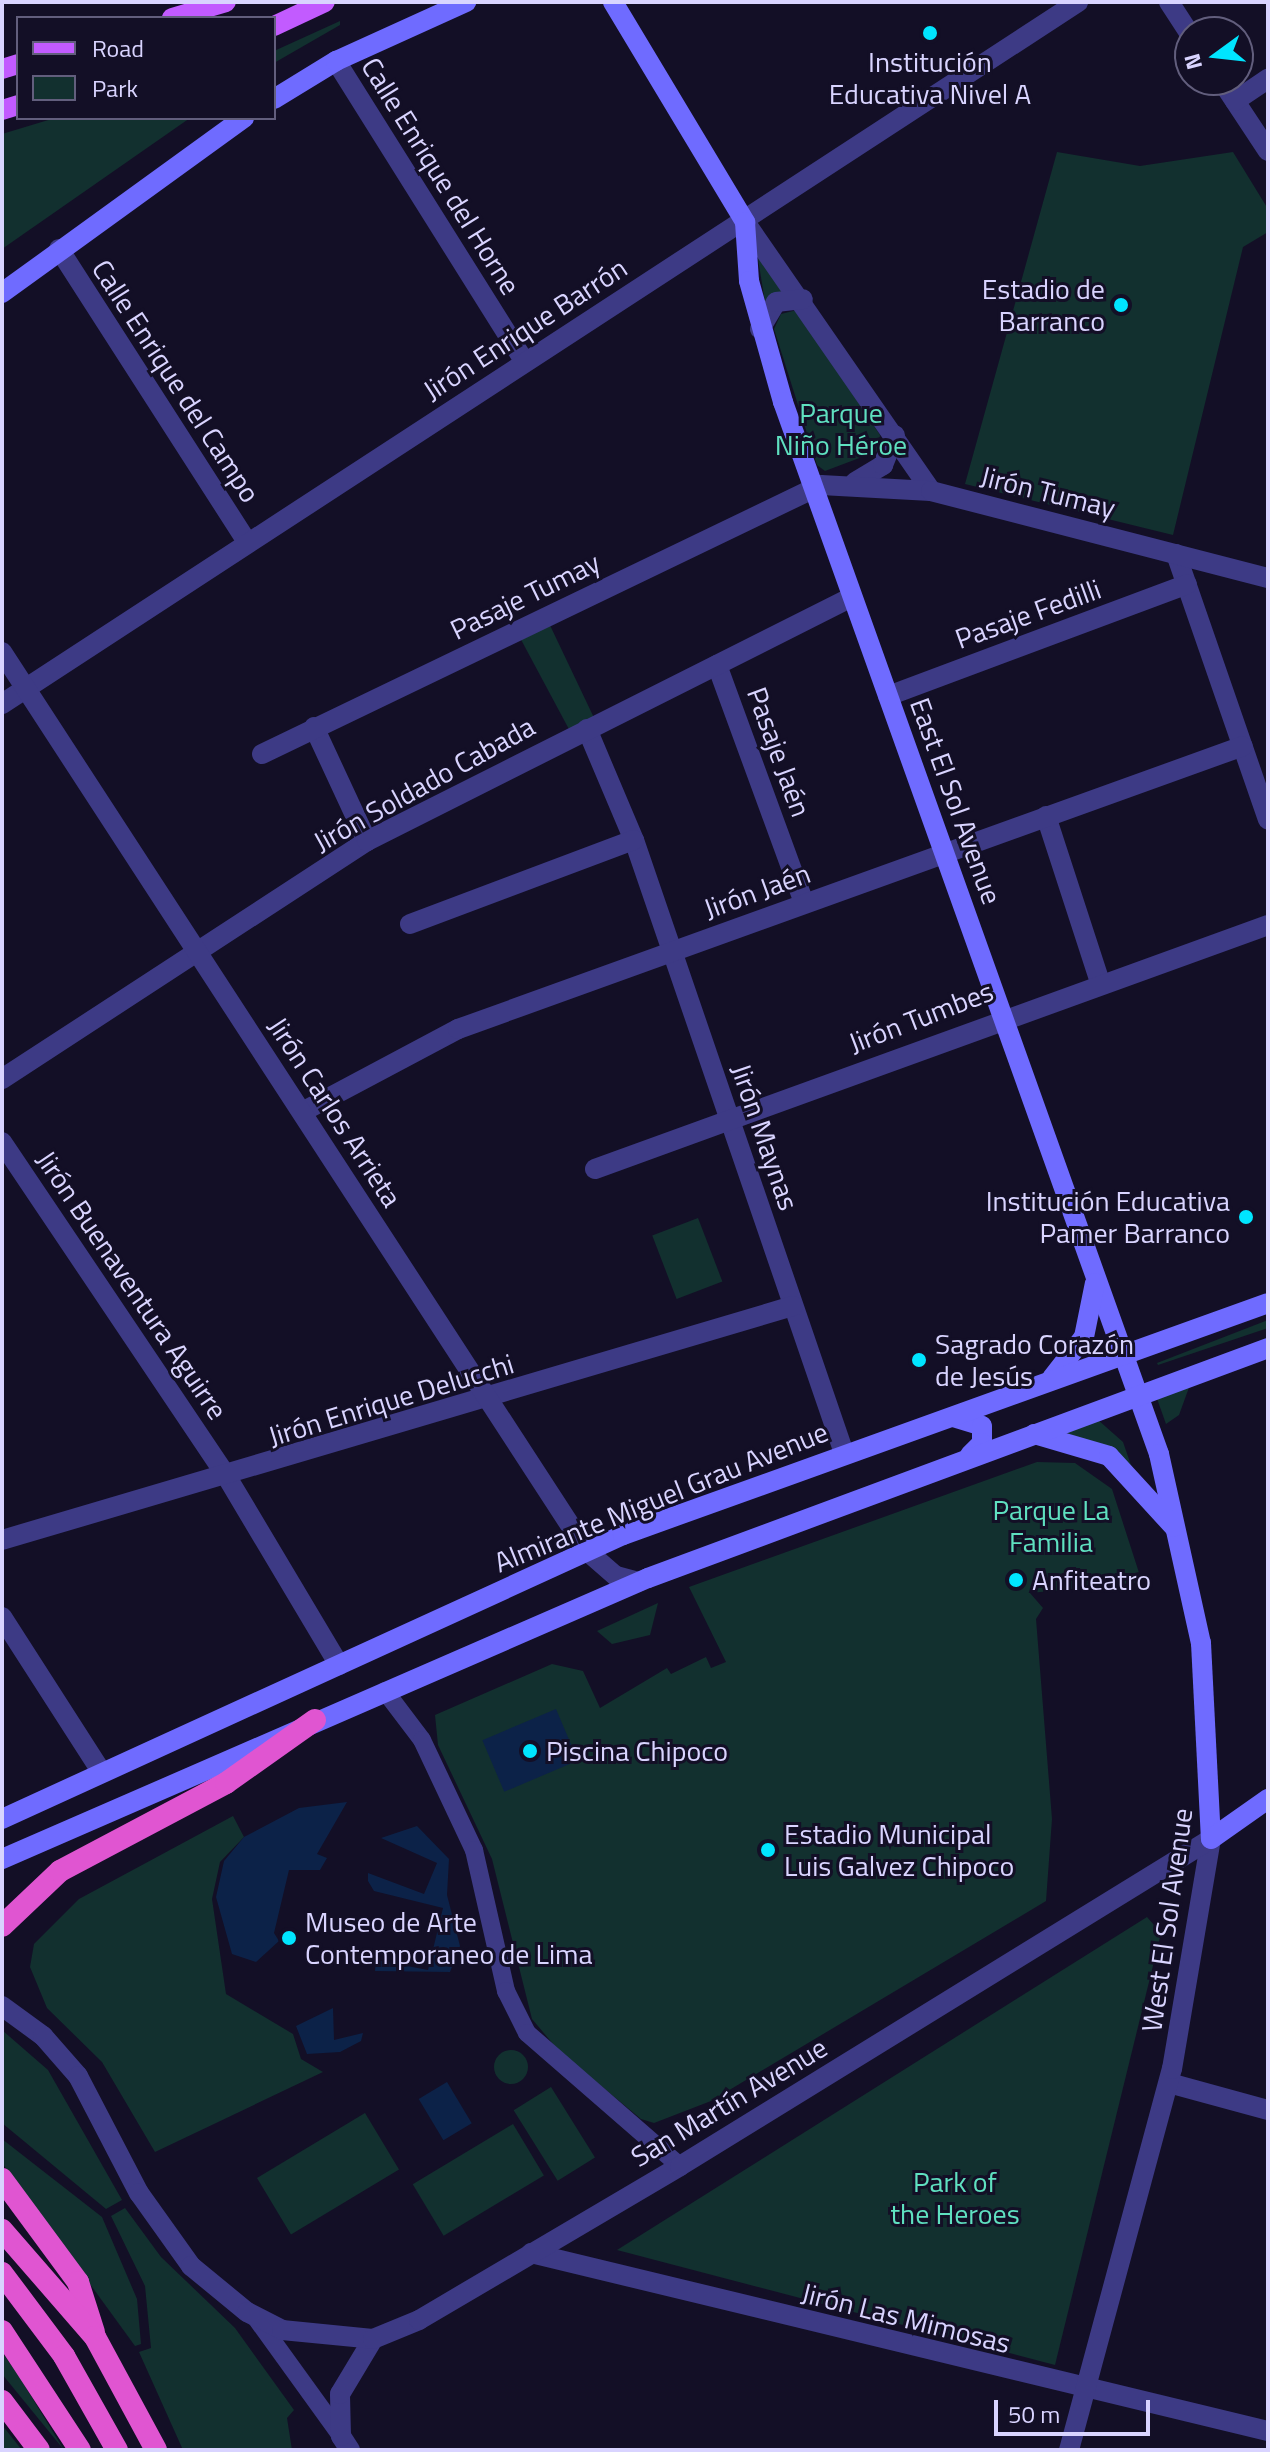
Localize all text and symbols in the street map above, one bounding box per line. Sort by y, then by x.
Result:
legend [16,16,276,120]
north arrow [1174,16,1254,96]
marker: Institución Educativa Nivel A [921,24,939,42]
text: Road [92,30,144,66]
place label: Institución Educativa Nivel A [829,45,1031,111]
text: N [1174,50,1211,73]
street label: Calle Enrique del Horne [354,51,528,301]
text: Park [92,70,138,106]
street label: Jirón Enrique Barrón [417,251,633,407]
street label: Calle Enrique del Campo [85,253,267,509]
place label: Estadio de Barranco [982,272,1105,338]
marker: Estadio de Barranco [1112,296,1130,314]
park label: Parque Niño Héroe [775,396,907,462]
street label: Jirón Tumay [977,459,1119,525]
street label: Pasaje Tumay [445,545,605,647]
street label: Pasaje Fedilli [951,572,1105,656]
street label: Pasaje Jaén [740,683,818,821]
street label: East El Sol Avenue [903,693,1009,909]
street label: Jirón Soldado Cabada [308,709,540,859]
street label: Jirón Jaén [699,856,815,926]
street label: Jirón Tumbes [844,974,998,1060]
street label: Jirón Carlos Arrieta [261,1011,409,1213]
street label: Jirón Maynas [724,1059,806,1215]
street label: Jirón Buenaventura Aguirre [30,1144,234,1426]
place label: Institución Educativa Pamer Barranco [986,1184,1230,1250]
marker: Institución Educativa Pamer Barranco [1237,1208,1255,1226]
place label: Sagrado Corazón de Jesús [935,1327,1134,1393]
street label: Jirón Enrique Delucchi [264,1347,518,1453]
marker: Sagrado Corazón de Jesús [910,1351,928,1369]
street label: Almirante Miguel Grau Avenue [489,1415,833,1579]
park label: Parque La Familia [992,1493,1110,1559]
place label: Anfiteatro [1032,1563,1151,1597]
marker: Anfiteatro [1007,1571,1025,1589]
place label: Piscina Chipoco [546,1734,728,1768]
marker: Piscina Chipoco [521,1742,539,1760]
street label: West El Sol Avenue [1135,1806,1199,2034]
place label: Estadio Municipal Luis Galvez Chipoco [784,1817,1014,1883]
marker: Estadio Municipal Luis Galvez Chipoco [759,1841,777,1859]
place label: Museo de Arte Contemporaneo de Lima [305,1905,593,1971]
marker: Museo de Arte Contemporaneo de Lima [280,1929,298,1947]
street label: San Martín Avenue [625,2030,833,2174]
park label: Park of the Heroes [890,2165,1020,2231]
street label: Jirón Las Mimosas [798,2276,1014,2360]
scale bar [998,2384,1154,2434]
text: 50 m [1008,2396,1060,2432]

